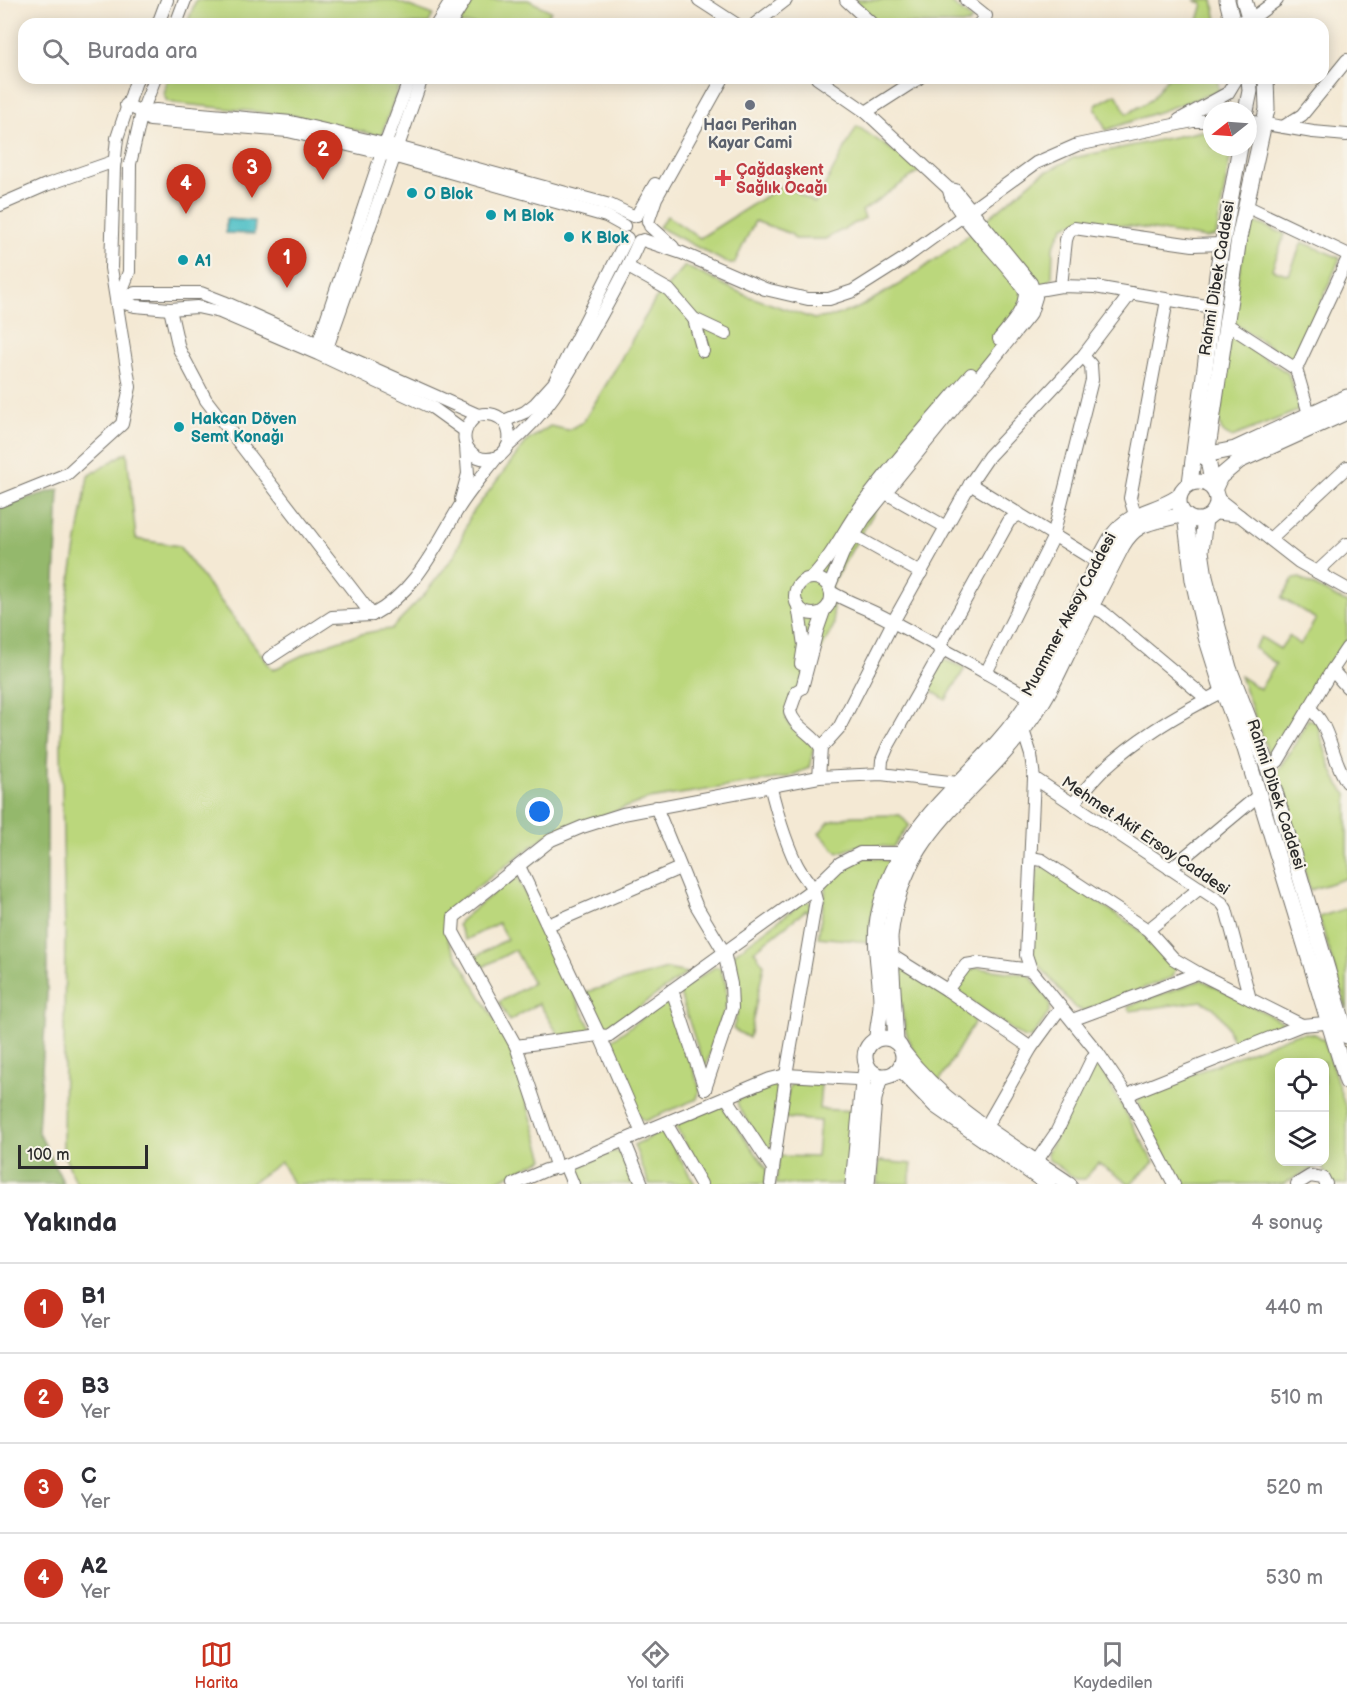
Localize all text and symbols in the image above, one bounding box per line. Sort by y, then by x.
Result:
search box [18,18,1329,84]
icon: search [39,35,72,68]
text: Burada ara [87,38,198,65]
marker: Hacı Perihan Kayar Cami [743,98,757,112]
north arrow [1203,102,1257,156]
place label: Hacı Perihan Kayar Cami [703,116,797,153]
pin: 2 [304,130,342,180]
pin: 3 [232,148,272,198]
place label: Çağdaşkent Sağlık Ocağı [736,161,827,198]
pin: 4 [166,164,206,214]
marker: Çağdaşkent Sağlık Ocağı [714,169,732,187]
place label: O Blok [424,185,473,204]
marker: O Blok [405,186,419,200]
street label: Rahmi Dibek Caddesi [1196,199,1239,357]
place label: M Blok [503,207,555,226]
marker: M Blok [484,208,498,222]
place label: K Blok [581,229,630,248]
marker: K Blok [562,230,576,244]
pin: 1 [268,238,306,288]
place label: A1 [194,252,212,271]
marker: A1 [176,253,190,267]
place label: Hakcan Döven Semt Konağı [191,410,297,447]
marker: Hakcan Döven Semt Konağı [172,420,186,434]
street label: Muammer Aksoy Caddesi [1018,529,1121,700]
street label: Rahmi Dibek Caddesi [1242,717,1309,872]
street label: Mehmet Akif Ersoy Caddesi [1058,773,1233,900]
your location [525,797,554,826]
map controls [1275,1058,1329,1166]
button: locate [1275,1058,1329,1112]
button: layers [1275,1112,1329,1166]
scale bar [18,1142,148,1170]
text: 100 m [27,1146,70,1165]
text: Yakında [24,1208,117,1239]
text: 4 sonuç [1251,1211,1323,1235]
text: B1 [81,1283,106,1310]
text: 1 [39,1296,48,1320]
text: 440 m [1265,1296,1323,1320]
text: Yer [81,1310,110,1334]
text: B3 [81,1373,109,1400]
text: 2 [38,1386,49,1410]
text: 510 m [1270,1386,1323,1410]
text: Yer [81,1400,110,1424]
text: C [81,1463,97,1490]
text: 3 [38,1476,49,1500]
text: 520 m [1266,1476,1323,1500]
text: Yer [81,1490,110,1514]
text: A2 [81,1553,108,1580]
text: 4 [38,1566,49,1590]
text: 530 m [1266,1566,1323,1590]
text: Yer [81,1580,110,1604]
tab: Harita [194,1638,238,1693]
tab: Yol tarifi [627,1638,684,1693]
tab: Kaydedilen [1073,1638,1153,1693]

